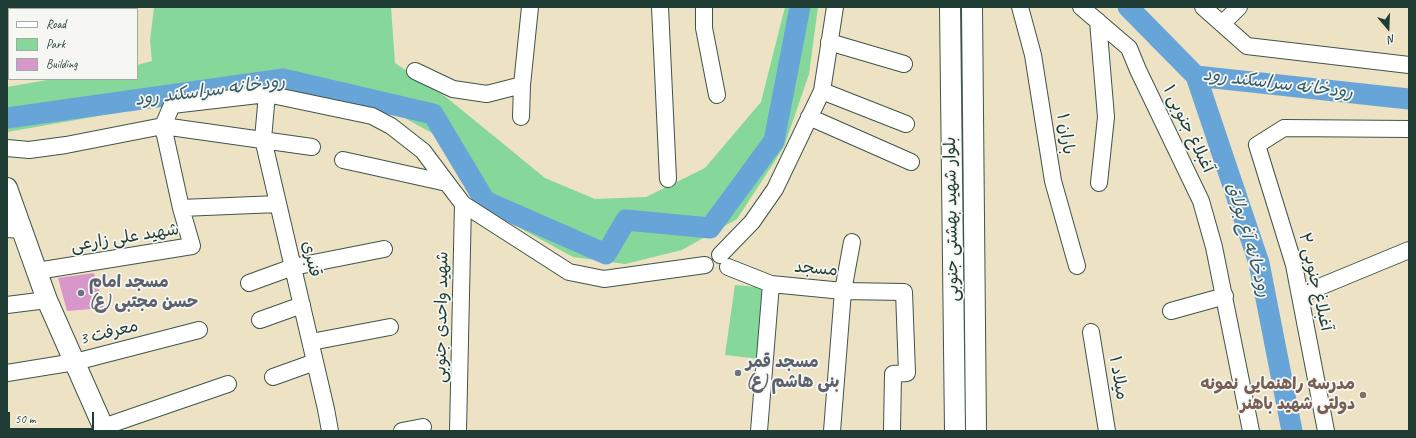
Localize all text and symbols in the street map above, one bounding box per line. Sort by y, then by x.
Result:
legend [8,8,138,80]
north arrow [1368,8,1408,48]
text: Road [46,16,66,32]
text: N [1386,32,1397,47]
text: Park [46,36,65,52]
text: Building [46,56,78,72]
water label: رودخانه سراسکند رود [1202,64,1354,104]
water label: رودخانه سراسکند رود [134,71,286,111]
street label: آغبلاغ جنوبی ۱ [1158,82,1218,176]
street label: باران ۱ [1052,112,1078,156]
street label: بلوار شهید بهشتی جنوبی [940,136,964,302]
water label: رودخانه آغ بولاق [1221,180,1275,300]
street label: شهيد علی زارعی [69,219,181,257]
street label: آغبلاغ جنوبی ۲ [1294,231,1336,333]
street label: قنبری [297,239,325,279]
street label: شهید واحدی جنوبی [431,251,453,383]
street label: مسجد [793,257,839,281]
place label: مسجد امام حسن مجتبی (ع) [89,273,198,313]
marker: مسجد امام حسن مجتبی (ع) [76,288,86,298]
street label: معرفت 3 [77,316,141,350]
place label: مسجد قمر بنی هاشم (ع) [746,353,840,393]
street label: میلاد ۱ [1104,355,1132,401]
marker: مسجد قمر بنی هاشم (ع) [733,368,743,378]
place label: مدرسه راهنمایی نمونه دولتی شهید باهنر [1200,375,1355,415]
marker: مدرسه راهنمایی نمونه دولتی شهید باهنر [1358,390,1368,400]
scale bar [10,404,96,430]
text: 50 m [15,411,35,427]

